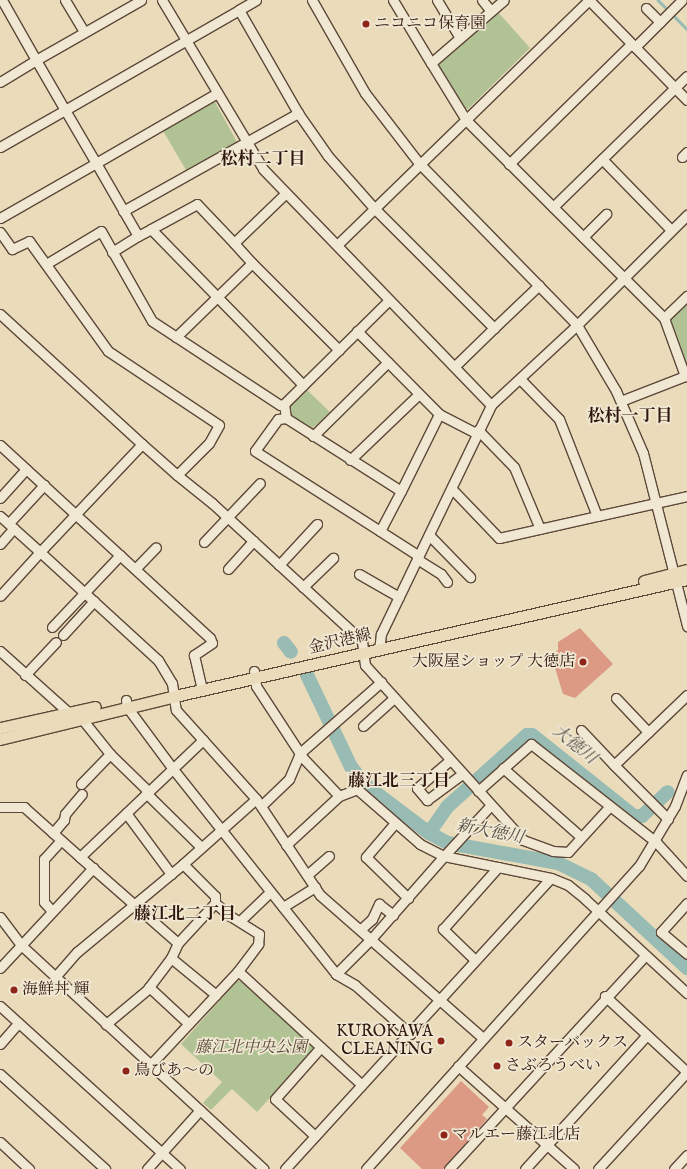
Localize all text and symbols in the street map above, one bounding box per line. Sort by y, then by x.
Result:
place label: ニコニコ保育園 [374,14,486,34]
marker: ニコニコ保育園 [361,19,371,29]
district label: 松村二丁目 [221,150,305,170]
district label: 松村一丁目 [588,407,672,427]
street label: 金沢港線 [307,625,373,659]
place label: 大阪屋ショップ 大徳店 [412,652,575,672]
marker: 大阪屋ショップ 大徳店 [578,657,588,667]
water label: 大徳川 [548,721,600,769]
district label: 藤江北三丁目 [348,772,450,792]
water label: 新大徳川 [455,815,525,849]
district label: 藤江北二丁目 [134,905,236,925]
place label: 海鮮丼 輝 [22,980,89,1000]
marker: 海鮮丼 輝 [9,985,19,995]
place label: KUROKAWA CLEANING [336,1022,433,1060]
place label: スターバックス [517,1033,629,1053]
marker: KUROKAWA CLEANING [436,1036,446,1046]
park label: 藤江北中央公園 [195,1038,307,1058]
marker: スターバックス [504,1038,514,1048]
place label: さぶろうべい [505,1056,601,1076]
place label: 鳥びあ〜の [134,1061,214,1081]
marker: さぶろうべい [492,1061,502,1071]
marker: 鳥びあ〜の [121,1066,131,1076]
place label: マルエー藤江北店 [452,1125,580,1145]
marker: マルエー藤江北店 [439,1130,449,1140]

